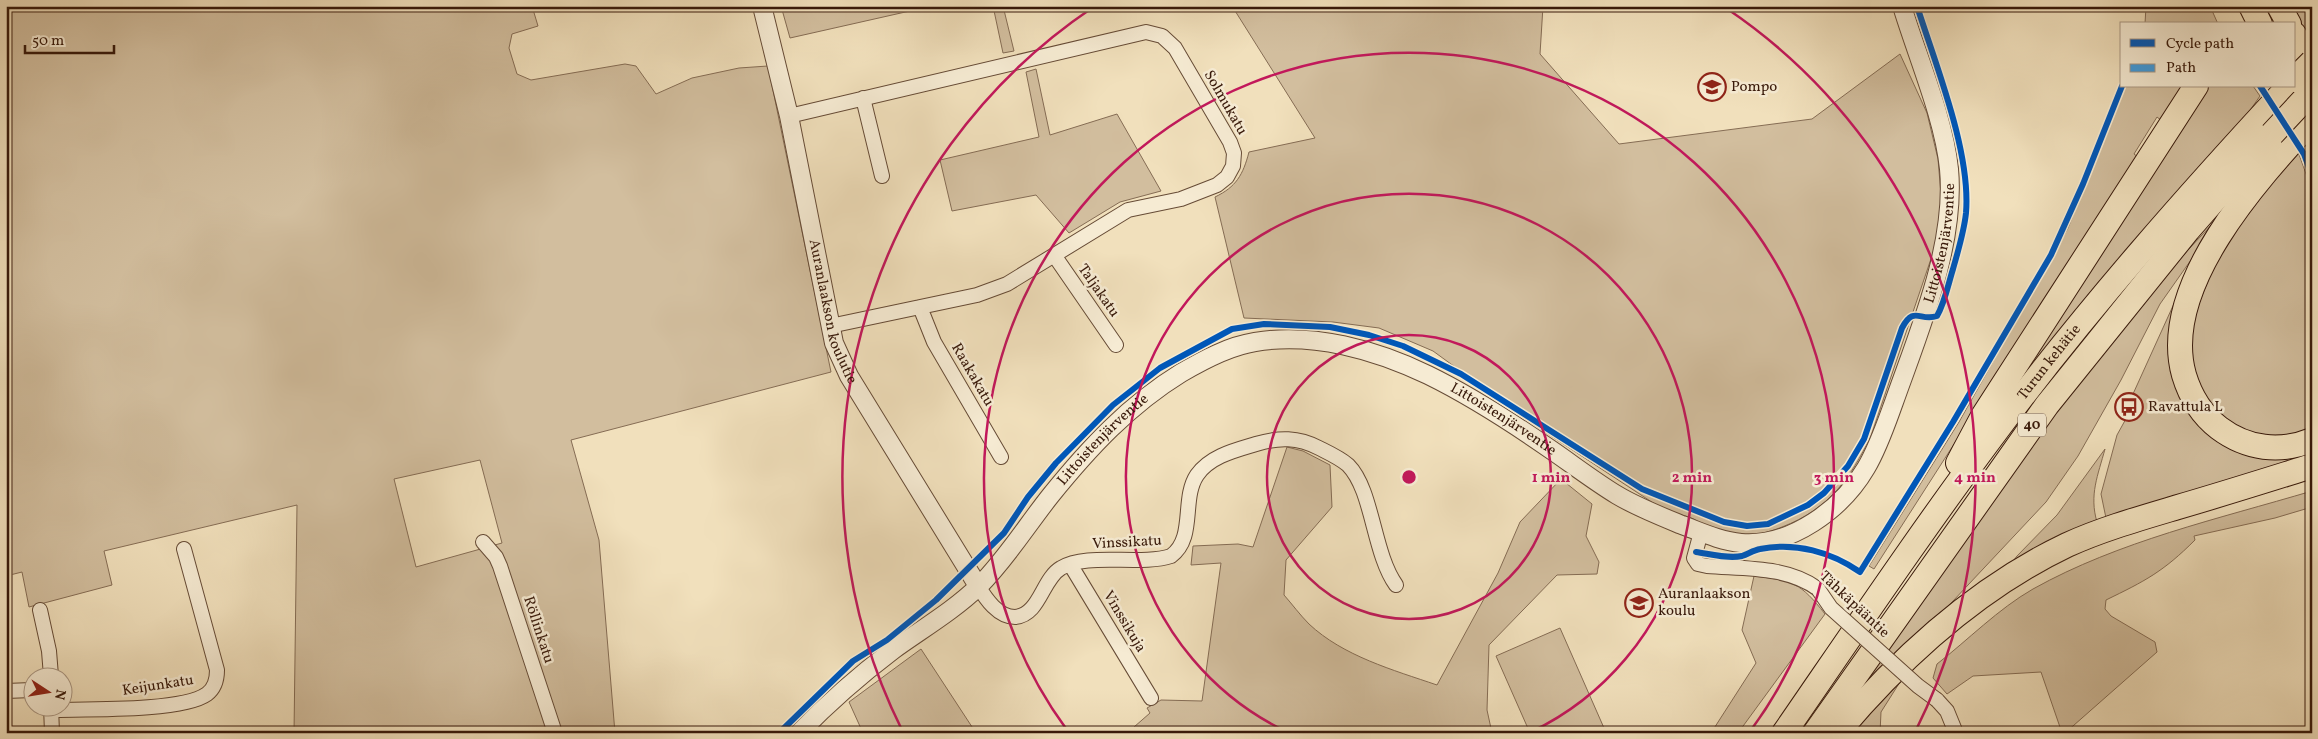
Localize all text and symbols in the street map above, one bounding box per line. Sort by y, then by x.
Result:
scale bar [25,22,114,54]
legend [2120,22,2296,88]
text: 50 m [32,31,64,52]
text: Cycle path [2166,34,2234,55]
text: Path [2166,58,2196,79]
street label: Solmukatu [1198,67,1252,139]
school or university icon: Pompo [1697,72,1727,102]
place label: Pompo [1731,77,1777,98]
street label: Littoistenjärventie [1919,183,1960,306]
street label: Auranlaakson koulutie [803,237,862,388]
street label: Taljakatu [1072,260,1124,322]
street label: Turun kehätie [2013,320,2086,405]
street label: Raakakatu [945,339,999,411]
street label: Littoistenjärventie [1446,378,1561,461]
street label: Littoistenjärventie [1052,389,1153,490]
bus stop icon: Ravattula L [2114,392,2144,422]
place label: Ravattula L [2148,397,2223,418]
road number: 40 [2018,414,2046,436]
centre of rings [1400,468,1418,486]
text: 1 min [1532,468,1570,489]
text: 2 min [1672,468,1712,489]
text: 3 min [1814,468,1854,489]
text: 4 min [1954,468,1996,489]
street label: Vinssikatu [1092,531,1162,555]
street label: Tähkäpääntie [1814,567,1894,643]
place label: Auranlaakson koulu [1658,584,1750,622]
street label: Vinssikuja [1097,587,1151,657]
school or university icon: Auranlaakson koulu [1624,588,1654,618]
street label: Röllinkatu [517,594,559,666]
north arrow [22,666,72,716]
street label: Keijunkatu [121,670,195,702]
text: N [49,687,70,701]

